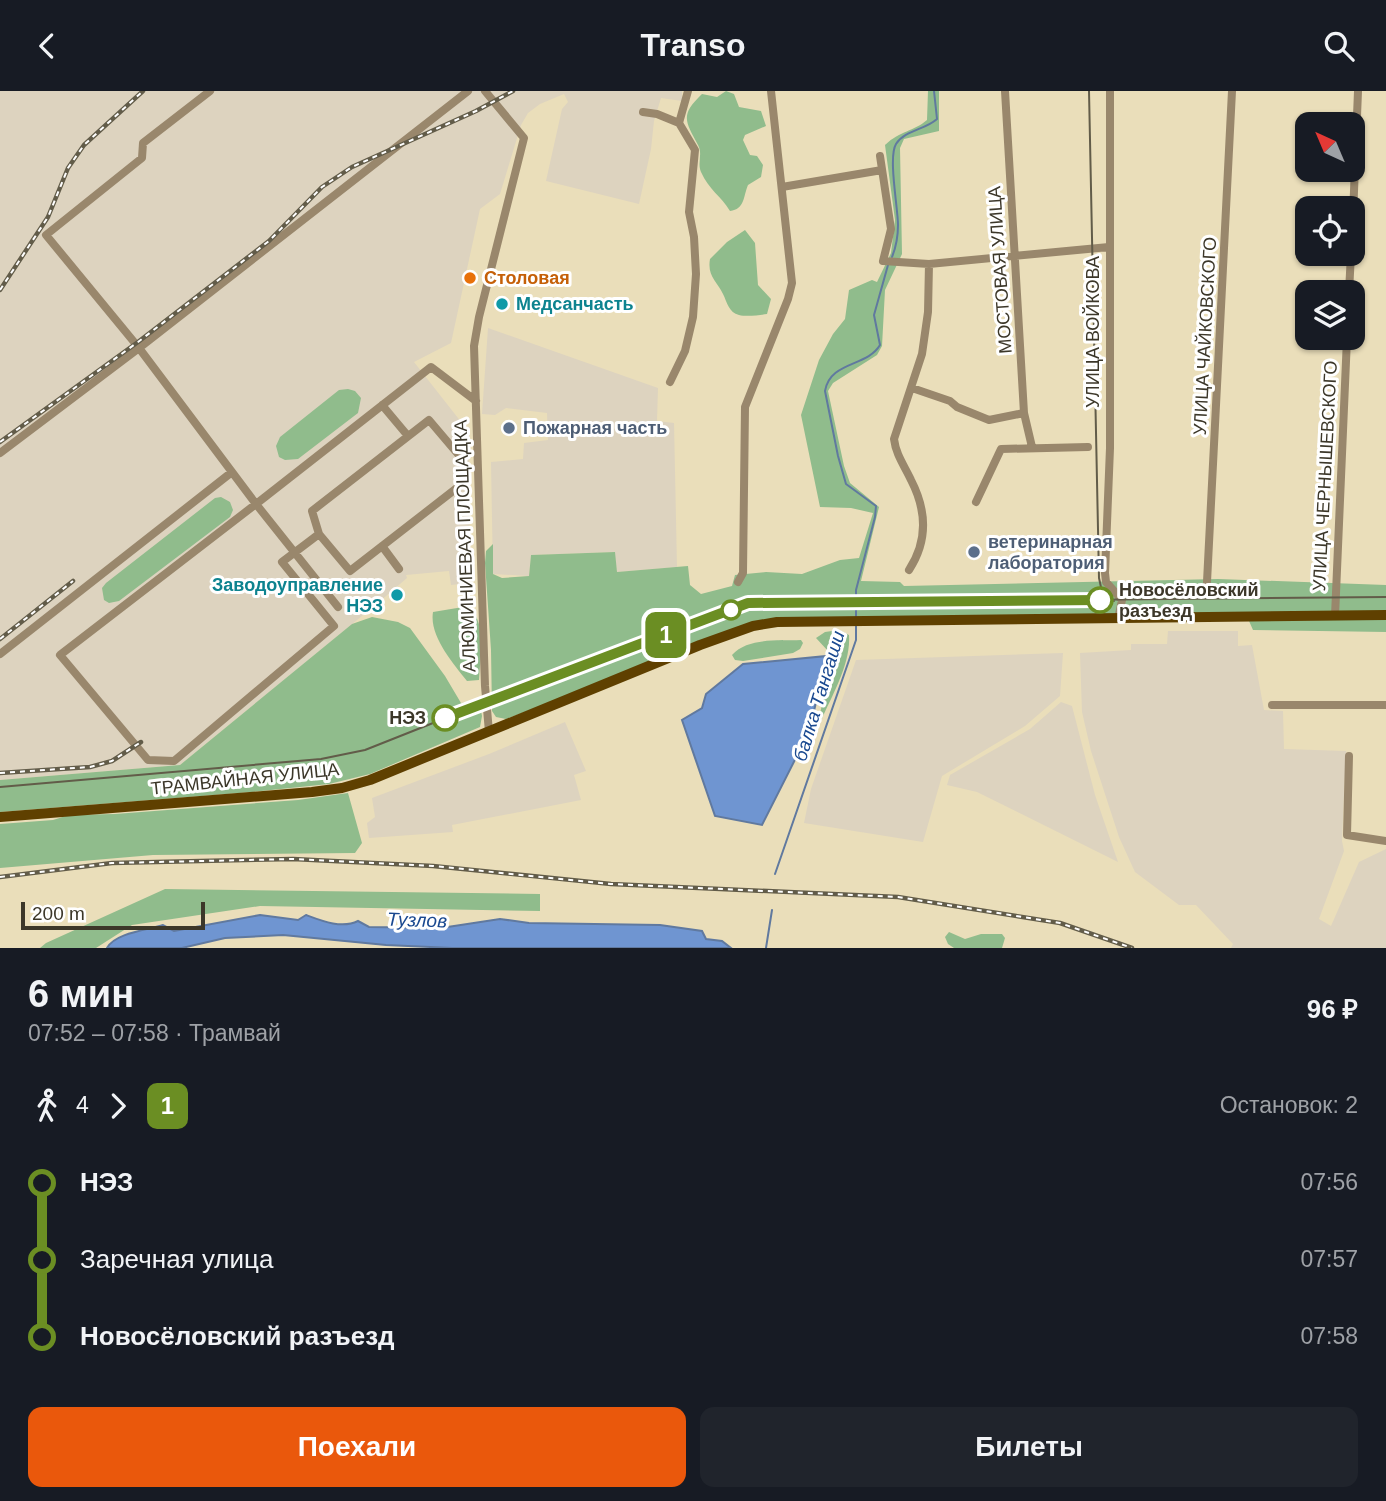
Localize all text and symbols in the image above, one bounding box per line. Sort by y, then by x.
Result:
icon: back [28,27,66,65]
text: Transo [641,27,745,63]
icon: search [1320,27,1358,65]
north arrow [1295,112,1365,182]
map controls [1295,112,1365,350]
street label: МОСТОВАЯ УЛИЦА [984,186,1016,354]
button: locate [1295,196,1365,266]
street label: УЛИЦА ЧАЙКОВСКОГО [1189,236,1220,436]
street label: УЛИЦА ВОЙКОВА [1082,256,1103,408]
place label: Столовая [484,268,570,288]
marker: Столовая [462,270,478,286]
button: layers [1295,280,1365,350]
place label: Медсанчасть [516,294,634,314]
marker: Медсанчасть [494,296,510,312]
street label: УЛИЦА ЧЕРНЫШЕВСКОГО [1309,360,1341,592]
place label: Пожарная часть [523,418,667,438]
street label: АЛЮМИНИЕВАЯ ПЛОЩАДКА [451,419,479,673]
marker: Пожарная часть [501,420,517,436]
place label: ветеринарная лаборатория [988,532,1113,573]
marker: ветеринарная лаборатория [966,544,982,560]
place label: Заводоуправление НЭЗ [212,575,383,616]
place label: Новосёловский разъезд [1119,580,1259,621]
marker: Заводоуправление НЭЗ [389,587,405,603]
marker: Новосёловский разъезд [1087,587,1113,613]
unlabelled marker [721,600,741,620]
line badge: 1 [643,612,689,658]
text: 1 [659,621,673,648]
water label: балка Тангаши [789,628,849,764]
marker: НЭЗ [432,705,458,731]
place label: НЭЗ [389,708,426,728]
street label: ТРАМВАЙНАЯ УЛИЦА [150,758,340,799]
scale bar [21,899,205,931]
text: 200 m [32,903,85,924]
water label: Тузлов [387,908,447,932]
text: 6 мин [28,973,134,1015]
text: 96 ₽ [1307,994,1358,1024]
text: 07:52 – 07:58 · Трамвай [28,1020,281,1046]
icon: walk [28,1087,66,1125]
icon: forward [99,1087,137,1125]
text: 4 [76,1092,89,1118]
text: 1 [161,1092,174,1119]
text: Остановок: 2 [1220,1092,1358,1118]
text: НЭЗ [80,1167,133,1197]
text: 07:56 [1300,1169,1358,1195]
text: Заречная улица [80,1244,273,1274]
text: 07:57 [1300,1246,1358,1272]
text: Новосёловский разъезд [80,1321,395,1351]
text: 07:58 [1300,1323,1358,1349]
button: Поехали [28,1407,686,1487]
button: Билеты [700,1407,1358,1487]

